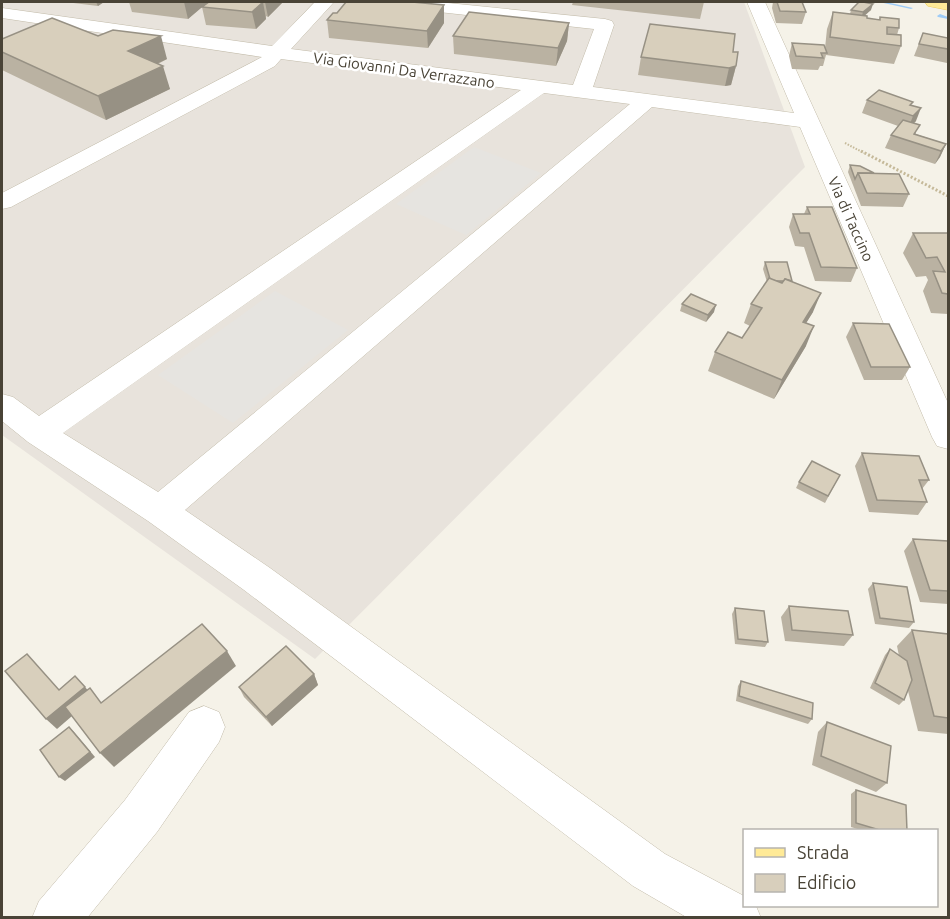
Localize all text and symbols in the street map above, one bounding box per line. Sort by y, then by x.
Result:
street label: Via Giovanni Da Verrazzano [312,49,496,91]
street label: Via di Taccino [825,174,877,264]
legend [743,829,938,907]
text: Strada [797,842,849,862]
text: Edificio [797,872,856,892]

